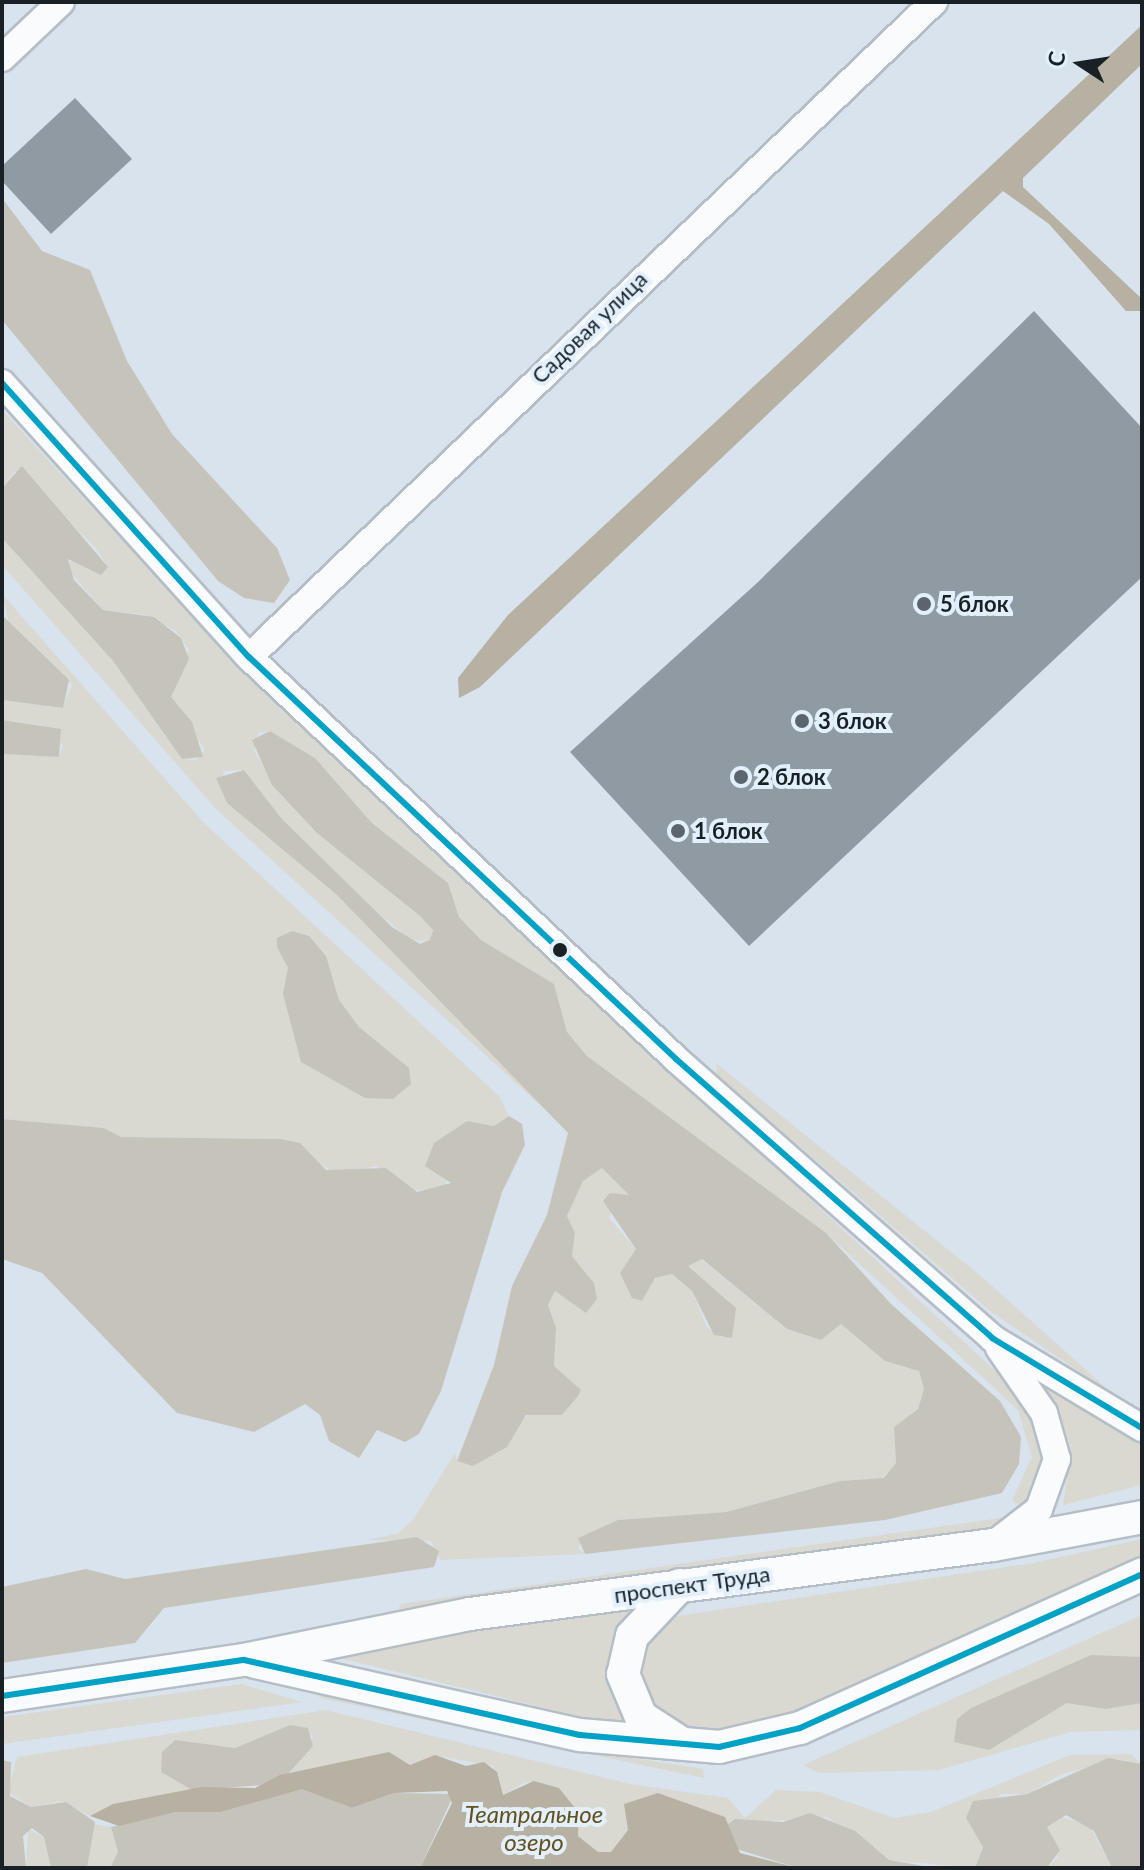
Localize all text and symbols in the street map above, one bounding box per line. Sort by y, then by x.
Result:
north arrow [1040,24,1120,104]
text: С [1041,49,1071,69]
street label: Садовая улица [526,265,652,389]
place label: 5 блок [940,591,1009,617]
marker: 5 блок [915,595,933,613]
place label: 3 блок [818,708,887,734]
marker: 3 блок [793,712,811,730]
place label: 2 блок [757,764,826,790]
marker: 2 блок [732,768,750,786]
place label: 1 блок [694,818,763,844]
marker: 1 блок [669,822,687,840]
unlabelled marker [552,942,568,958]
street label: проспект Труда [612,1560,772,1608]
water label: Театральное озеро [465,1800,603,1856]

